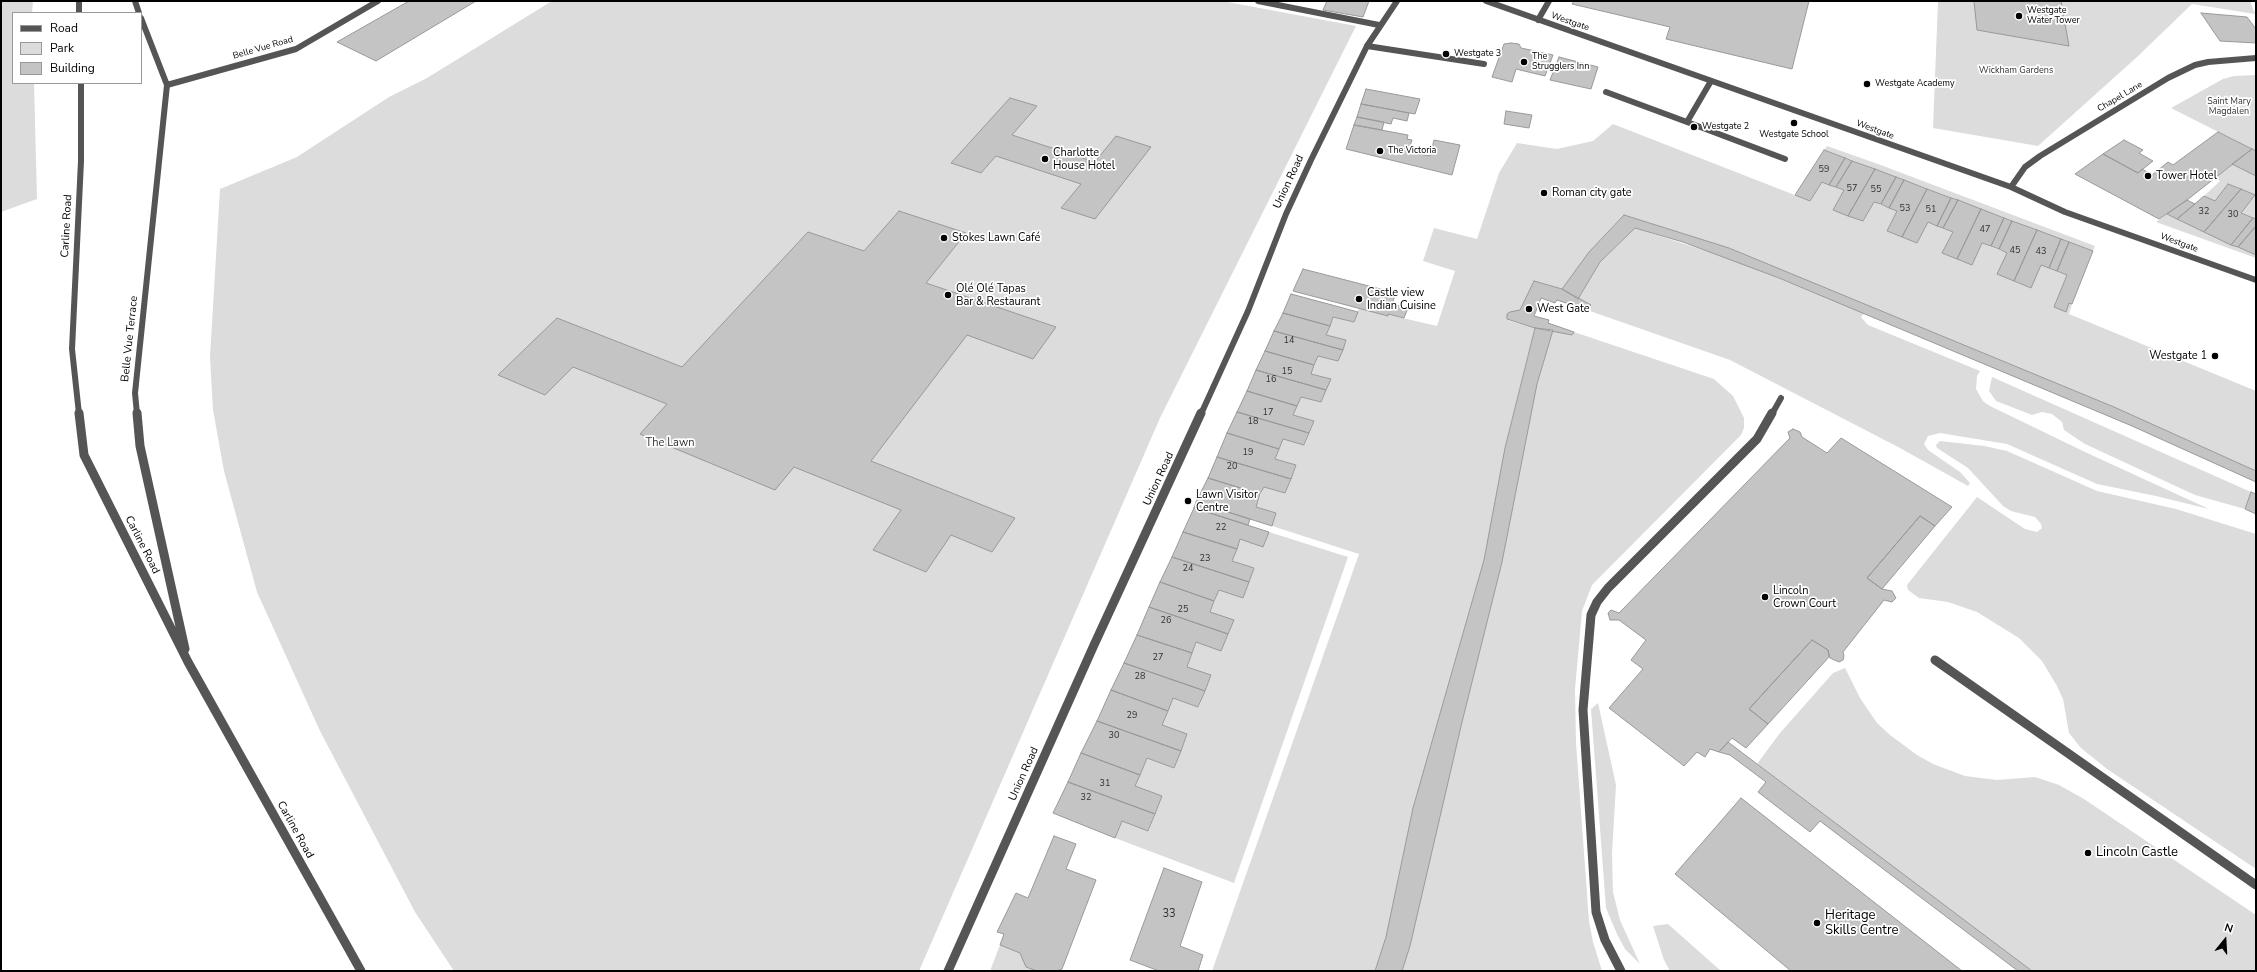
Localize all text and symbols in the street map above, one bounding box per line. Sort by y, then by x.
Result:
place label: Westgate Water Tower [2027,6,2080,27]
street label: Westgate [1550,10,1590,34]
marker: Westgate Water Tower [2014,11,2024,21]
legend [12,12,142,84]
text: Road [50,20,78,36]
street label: Belle Vue Road [232,34,294,62]
text: Park [50,40,74,56]
marker: Westgate 3 [1441,49,1451,59]
place label: Westgate 3 [1454,49,1501,59]
place label: The Strugglers Inn [1532,52,1589,73]
marker: The Strugglers Inn [1519,57,1529,67]
text: Building [50,60,95,76]
park label: Wickham Gardens [1979,66,2053,76]
marker: Westgate Academy [1862,79,1872,89]
place label: Westgate Academy [1875,79,1955,89]
street label: Chapel Lane [2096,79,2144,115]
park label: Saint Mary Magdalen [2207,97,2251,118]
marker: Westgate School [1789,118,1799,128]
street label: Westgate [1855,118,1895,142]
marker: Westgate 2 [1689,122,1699,132]
place label: Westgate 2 [1702,122,1749,132]
place label: Westgate School [1759,130,1829,140]
place label: Charlotte House Hotel [1053,146,1115,172]
marker: The Victoria [1375,146,1385,156]
place label: The Victoria [1388,146,1436,156]
street label: Union Road [1271,153,1307,211]
marker: Charlotte House Hotel [1040,154,1050,164]
house number: 59 [1819,165,1829,175]
place label: Tower Hotel [2156,169,2217,183]
marker: Tower Hotel [2143,171,2153,181]
house number: 57 [1847,184,1857,194]
house number: 55 [1871,185,1881,195]
place label: Roman city gate [1552,186,1632,200]
marker: Roman city gate [1539,188,1549,198]
street label: Carline Road [59,194,75,258]
house number: 53 [1900,204,1910,214]
house number: 51 [1926,205,1936,215]
house number: 32 [2199,207,2209,217]
house number: 30 [2228,210,2238,220]
house number: 47 [1980,225,1990,235]
place label: Stokes Lawn Café [952,231,1040,245]
street label: Westgate [2159,231,2199,255]
marker: Stokes Lawn Café [939,233,949,243]
house number: 45 [2010,246,2020,256]
house number: 43 [2036,247,2046,257]
place label: Olé Olé Tapas Bar & Restaurant [956,282,1040,308]
place label: Castle view Indian Cuisine [1367,286,1436,312]
marker: Olé Olé Tapas Bar & Restaurant [943,290,953,300]
marker: Castle view Indian Cuisine [1354,294,1364,304]
street label: Belle Vue Terrace [119,295,141,383]
place label: West Gate [1537,302,1590,316]
marker: West Gate [1524,304,1534,314]
house number: 14 [1284,336,1294,346]
place label: Westgate 1 [2149,349,2207,363]
marker: Westgate 1 [2210,351,2220,361]
house number: 15 [1282,367,1292,377]
house number: 16 [1266,375,1276,385]
house number: 17 [1263,408,1273,418]
house number: 18 [1248,417,1258,427]
park label: The Lawn [646,436,694,450]
house number: 19 [1243,448,1253,458]
street label: Union Road [1141,450,1177,508]
house number: 20 [1227,462,1237,472]
place label: Lawn Visitor Centre [1196,488,1258,514]
marker: Lawn Visitor Centre [1183,496,1193,506]
street label: Carline Road [122,514,162,576]
house number: 22 [1216,523,1226,533]
house number: 23 [1200,554,1210,564]
house number: 24 [1183,564,1193,574]
place label: Lincoln Crown Court [1773,584,1836,610]
marker: Lincoln Crown Court [1760,592,1770,602]
house number: 25 [1178,605,1188,615]
house number: 26 [1161,616,1171,626]
house number: 27 [1153,653,1163,663]
house number: 28 [1135,672,1145,682]
house number: 29 [1127,711,1137,721]
house number: 30 [1109,731,1119,741]
street label: Union Road [1006,745,1042,803]
house number: 31 [1100,779,1110,789]
house number: 32 [1081,793,1091,803]
street label: Carline Road [274,799,316,861]
place label: Lincoln Castle [2096,845,2178,861]
marker: Lincoln Castle [2083,848,2093,858]
house number: 33 [1162,907,1176,921]
place label: Heritage Skills Centre [1825,908,1898,939]
marker: Heritage Skills Centre [1812,918,1822,928]
north arrow [2205,920,2245,960]
text: N [2223,920,2235,937]

